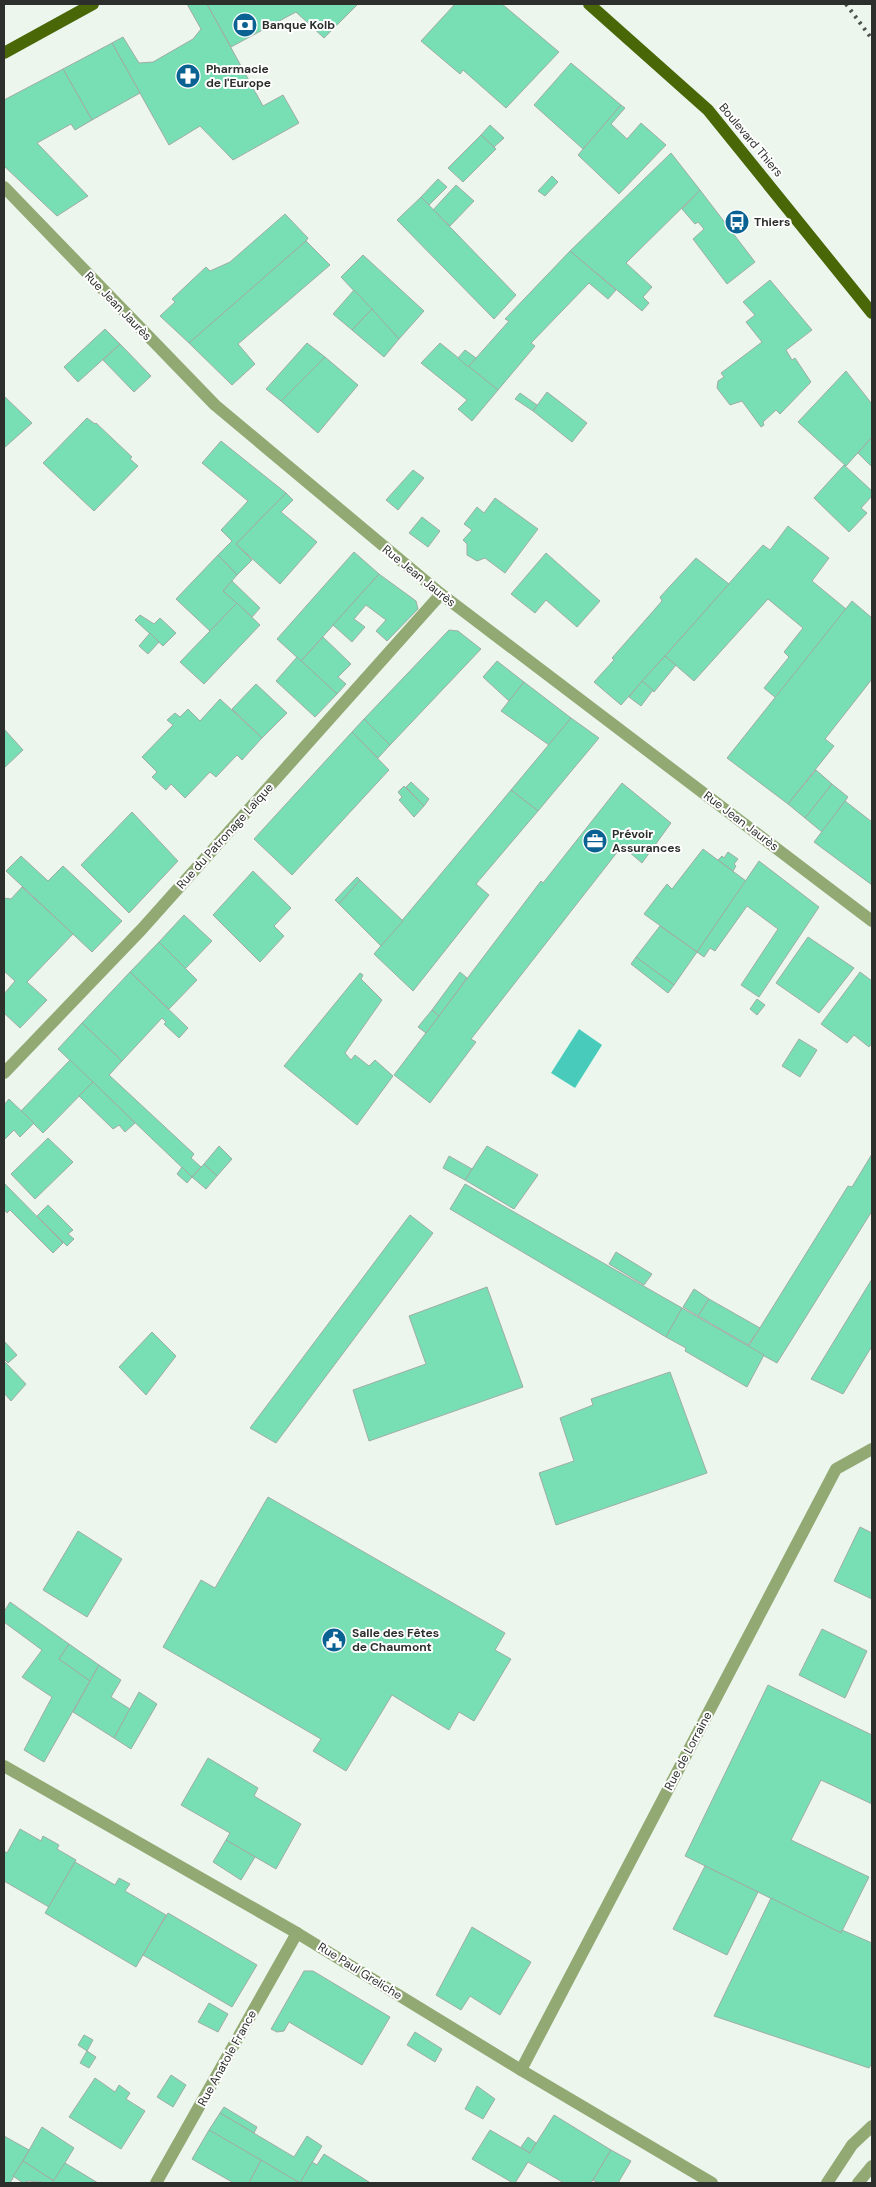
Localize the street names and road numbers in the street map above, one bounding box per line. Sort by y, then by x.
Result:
street label: Boulevard Thiers [715,100,787,180]
street label: Rue Jean Jaurès [81,268,155,344]
street label: Rue Jean Jaurès [379,541,459,611]
street label: Rue du Patronage Laïque [173,779,277,892]
street label: Rue Jean Jaurès [700,788,782,854]
street label: Rue de Lorraine [661,1709,716,1793]
street label: Rue Paul Greliche [315,1939,405,2003]
street label: Rue Anatole France [194,2007,260,2109]

